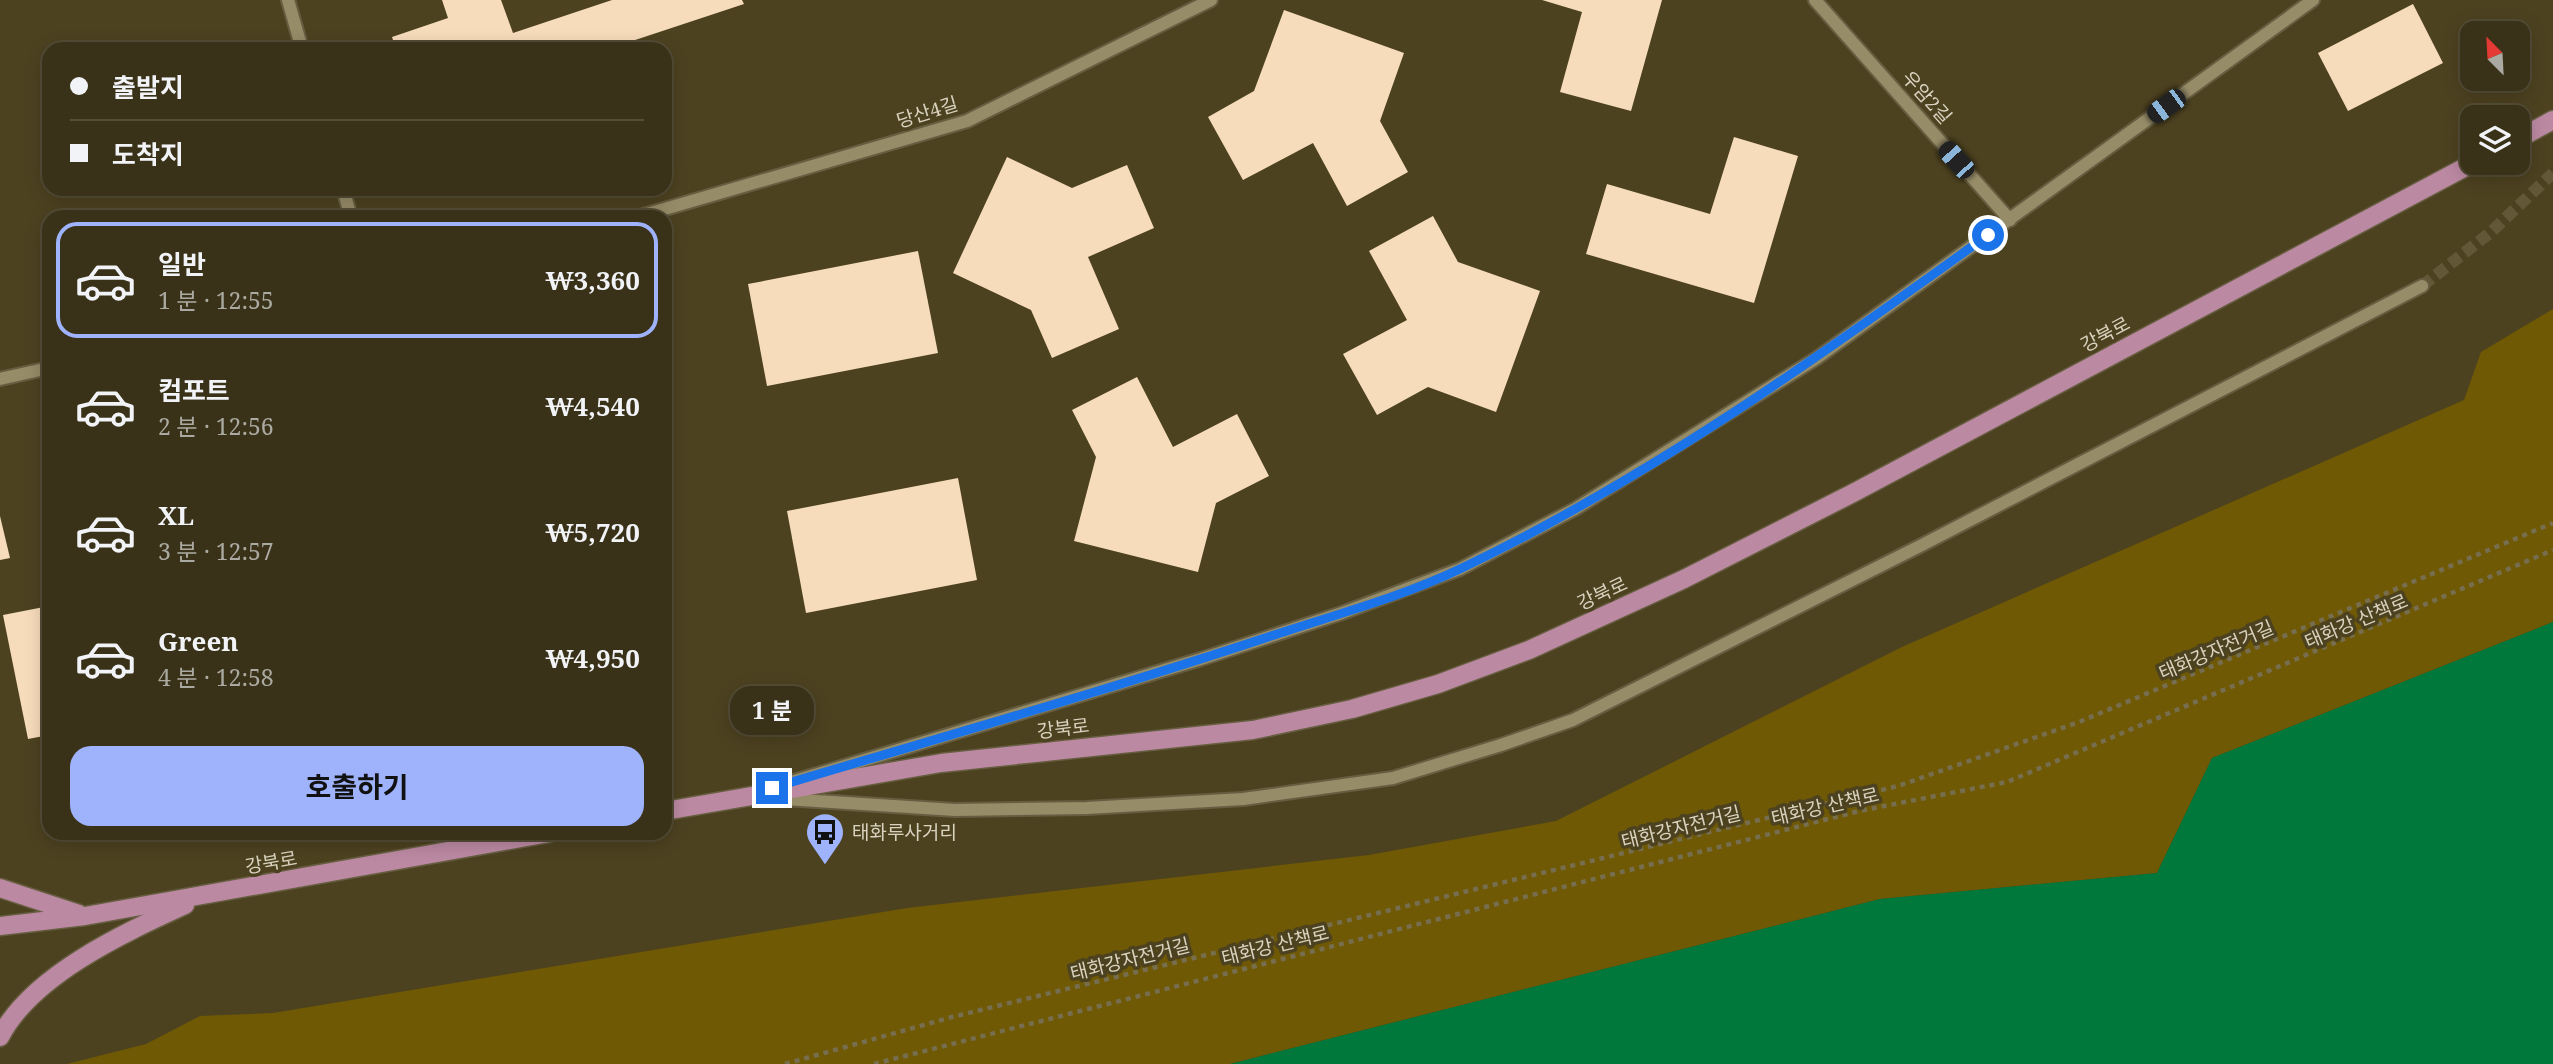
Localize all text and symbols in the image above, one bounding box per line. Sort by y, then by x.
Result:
north arrow [2460,21,2530,91]
map controls [2460,21,2530,175]
street label: 우암2길 [1896,65,1958,129]
text: 출발지 [112,69,184,105]
car [2143,85,2190,127]
street label: 당산4길 [893,90,961,134]
button: layers [2460,105,2530,175]
text: 도착지 [112,136,184,172]
car [1935,137,1978,183]
route start [1972,219,2004,251]
text: 일반 [158,246,206,282]
icon: car [74,249,137,312]
text: ₩3,360 [546,262,640,298]
text: 1 분 · 12:55 [158,284,274,316]
street label: 강북로 [2076,310,2134,358]
text: 컴포트 [158,372,230,408]
icon: car [74,375,137,438]
text: ₩4,540 [546,388,640,424]
text: 2 분 · 12:56 [158,410,274,442]
text: XL [158,497,194,533]
icon: car [74,501,137,564]
text: ₩5,720 [546,514,640,550]
text: 3 분 · 12:57 [158,535,274,567]
street label: 강북로 [1573,570,1631,616]
street label: 태화강 산책로 [2300,588,2412,654]
street label: 태화강자전거길 [2155,614,2277,686]
text: Green [158,623,239,659]
icon: car [74,627,137,690]
text: ₩4,950 [546,640,640,676]
text: 4 분 · 12:58 [158,661,274,693]
callout: 1 분 [730,686,814,736]
text: 1 분 [752,694,792,726]
street label: 강북로 [1035,712,1091,744]
button: 호출하기 [70,746,644,826]
route end [756,772,788,804]
street label: 태화강 산책로 [1769,781,1881,831]
street label: 태화강자전거길 [1618,800,1744,854]
bus stop icon: 태화루사거리 [804,811,846,866]
place label: 태화루사거리 [852,819,957,845]
street label: 강북로 [243,845,299,879]
street label: 태화강 산책로 [1219,919,1331,971]
street label: 태화강자전거길 [1067,932,1193,986]

